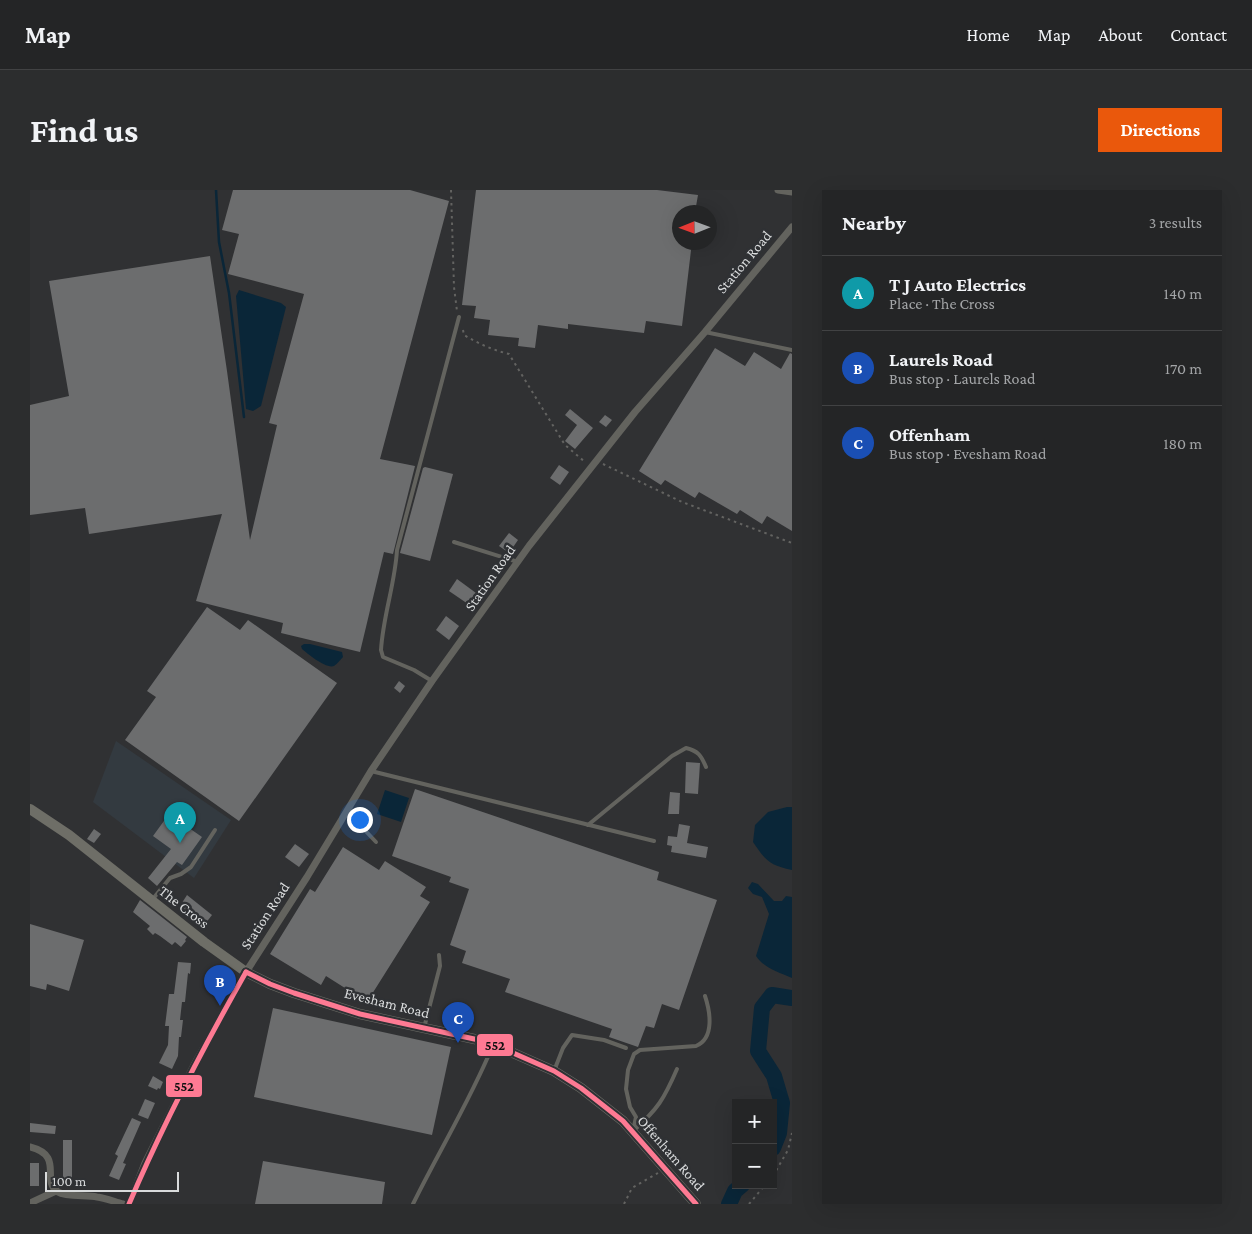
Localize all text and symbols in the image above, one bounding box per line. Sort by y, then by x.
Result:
text: Map [25,21,71,48]
text: Home [967,25,1010,45]
text: Map [1038,25,1070,45]
text: About [1098,25,1142,45]
text: Contact [1170,25,1227,45]
button: Directions [1098,108,1222,152]
text: Find us [30,111,138,150]
north arrow [672,205,717,250]
text: Nearby [842,211,906,235]
text: 3 results [1149,214,1202,231]
street label: Station Road [713,227,775,296]
text: T J Auto Electrics [889,274,1026,295]
text: A [853,285,863,302]
text: 140 m [1164,285,1202,302]
text: Place · The Cross [889,295,995,312]
text: Laurels Road [889,349,993,370]
text: B [853,360,863,377]
text: 170 m [1165,360,1202,377]
text: Bus stop · Laurels Road [889,370,1035,387]
text: Offenham [889,424,970,445]
text: C [853,435,863,452]
text: 180 m [1163,435,1202,452]
text: Bus stop · Evesham Road [889,445,1046,462]
street label: Station Road [462,542,519,614]
pin: A [164,802,196,843]
your location [347,807,373,833]
street label: Station Road [237,879,293,952]
street label: The Cross [156,883,212,931]
pin: B [204,965,236,1006]
street label: Evesham Road [343,985,431,1021]
pin: C [442,1002,474,1043]
line badge: 552 [476,1033,514,1057]
text: 552 [485,1037,505,1053]
line badge: 552 [165,1074,203,1098]
text: 552 [174,1078,194,1094]
map controls [732,1099,777,1189]
button: + [732,1099,777,1144]
street label: Offenham Road [634,1112,708,1194]
button: − [732,1144,777,1189]
scale bar [45,1169,179,1192]
text: 100 m [52,1173,86,1189]

